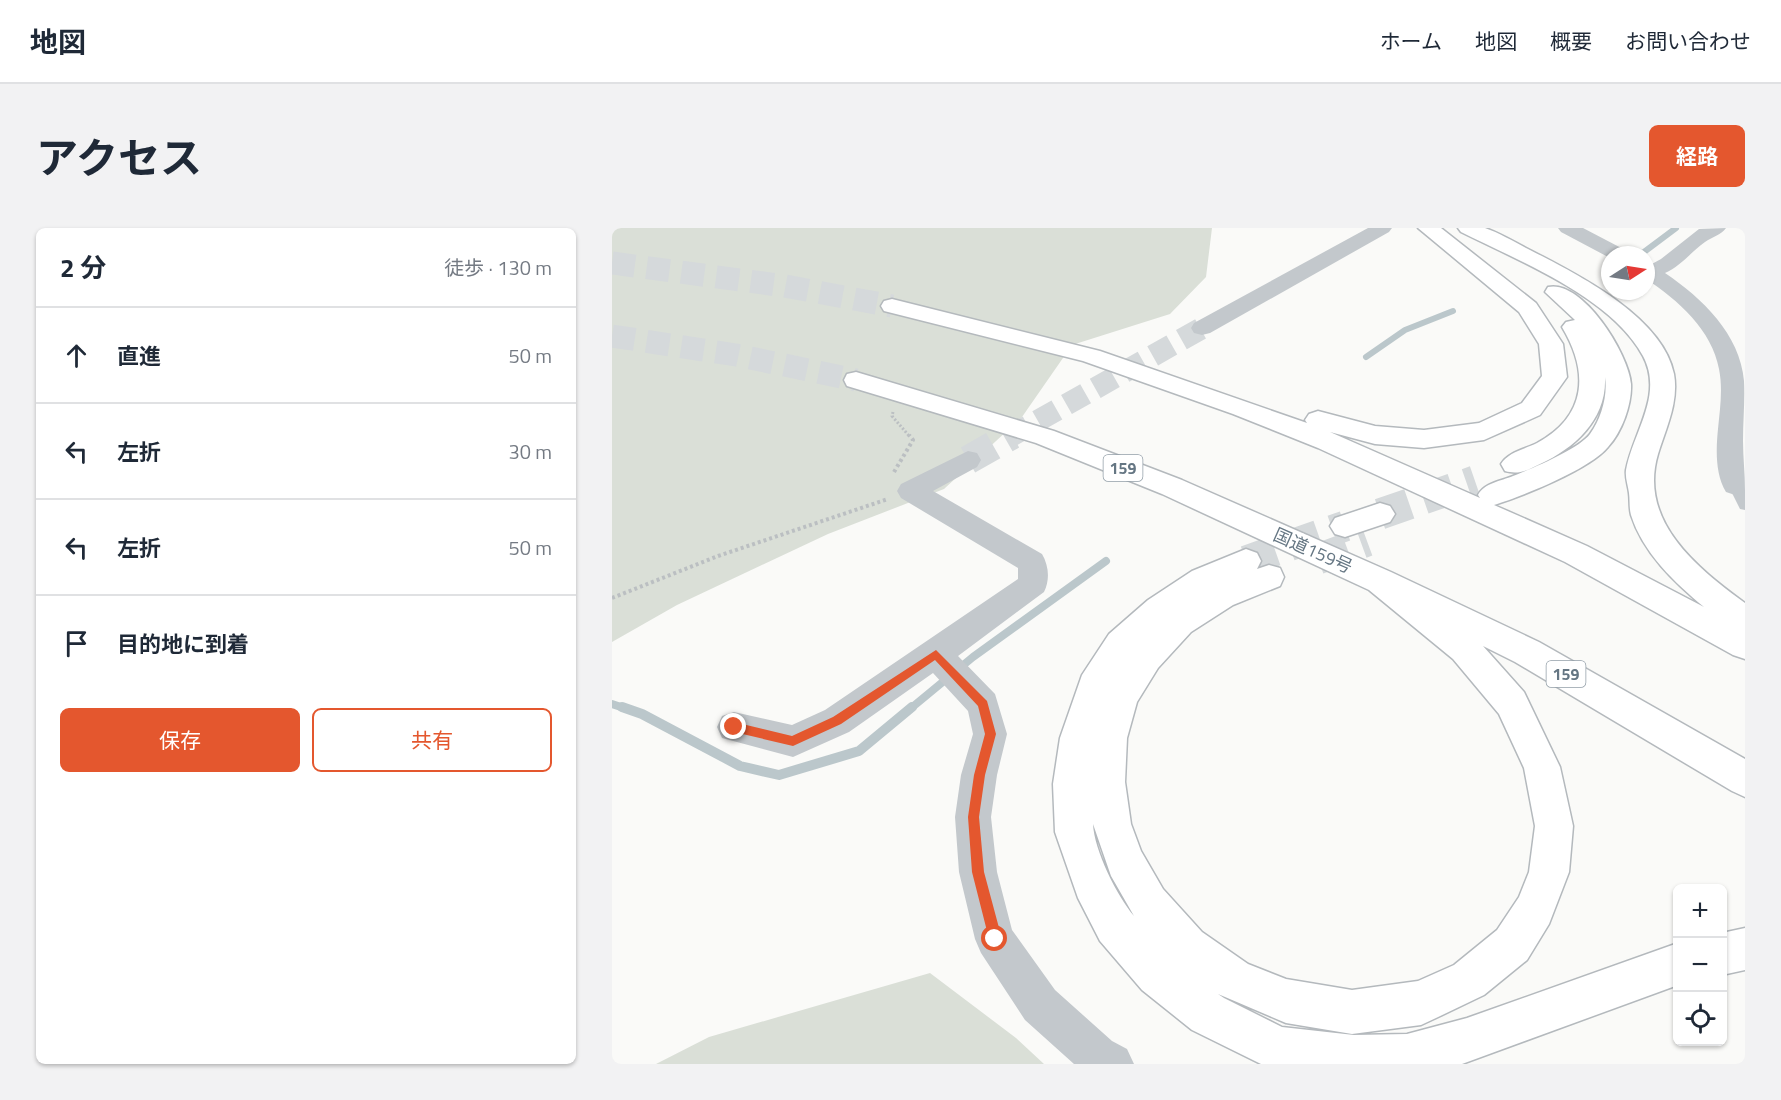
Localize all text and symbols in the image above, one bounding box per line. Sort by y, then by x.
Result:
text: 地図 [30,20,86,63]
text: ホーム [1380,25,1442,57]
text: 地図 [1475,25,1517,57]
text: 概要 [1550,25,1592,57]
text: お問い合わせ [1625,25,1751,57]
text: アクセス [36,125,202,189]
button: 経路 [1649,125,1745,187]
north arrow [1601,246,1655,300]
text: 2 分 [60,248,106,287]
text: 徒歩 · 130 m [444,252,552,283]
icon: ahead [60,339,93,372]
text: 直進 [117,339,161,373]
text: 50 m [508,340,552,371]
icon: left [60,435,93,468]
text: 左折 [117,435,161,469]
text: 30 m [508,436,552,467]
road number: 159 [1104,455,1142,481]
street label: 国道159号 [1269,521,1357,580]
icon: left [60,531,93,564]
text: 左折 [117,531,161,565]
text: 50 m [508,532,552,563]
icon: arrive [60,627,93,660]
text: 目的地に到着 [117,627,249,661]
road number: 159 [1546,661,1586,687]
button: 保存 [60,708,300,772]
button: 共有 [312,708,552,772]
route end [720,713,746,739]
map controls [1673,884,1727,1046]
button: + [1673,884,1727,938]
route start [981,925,1007,951]
button: − [1673,938,1727,992]
button: locate [1673,992,1727,1046]

